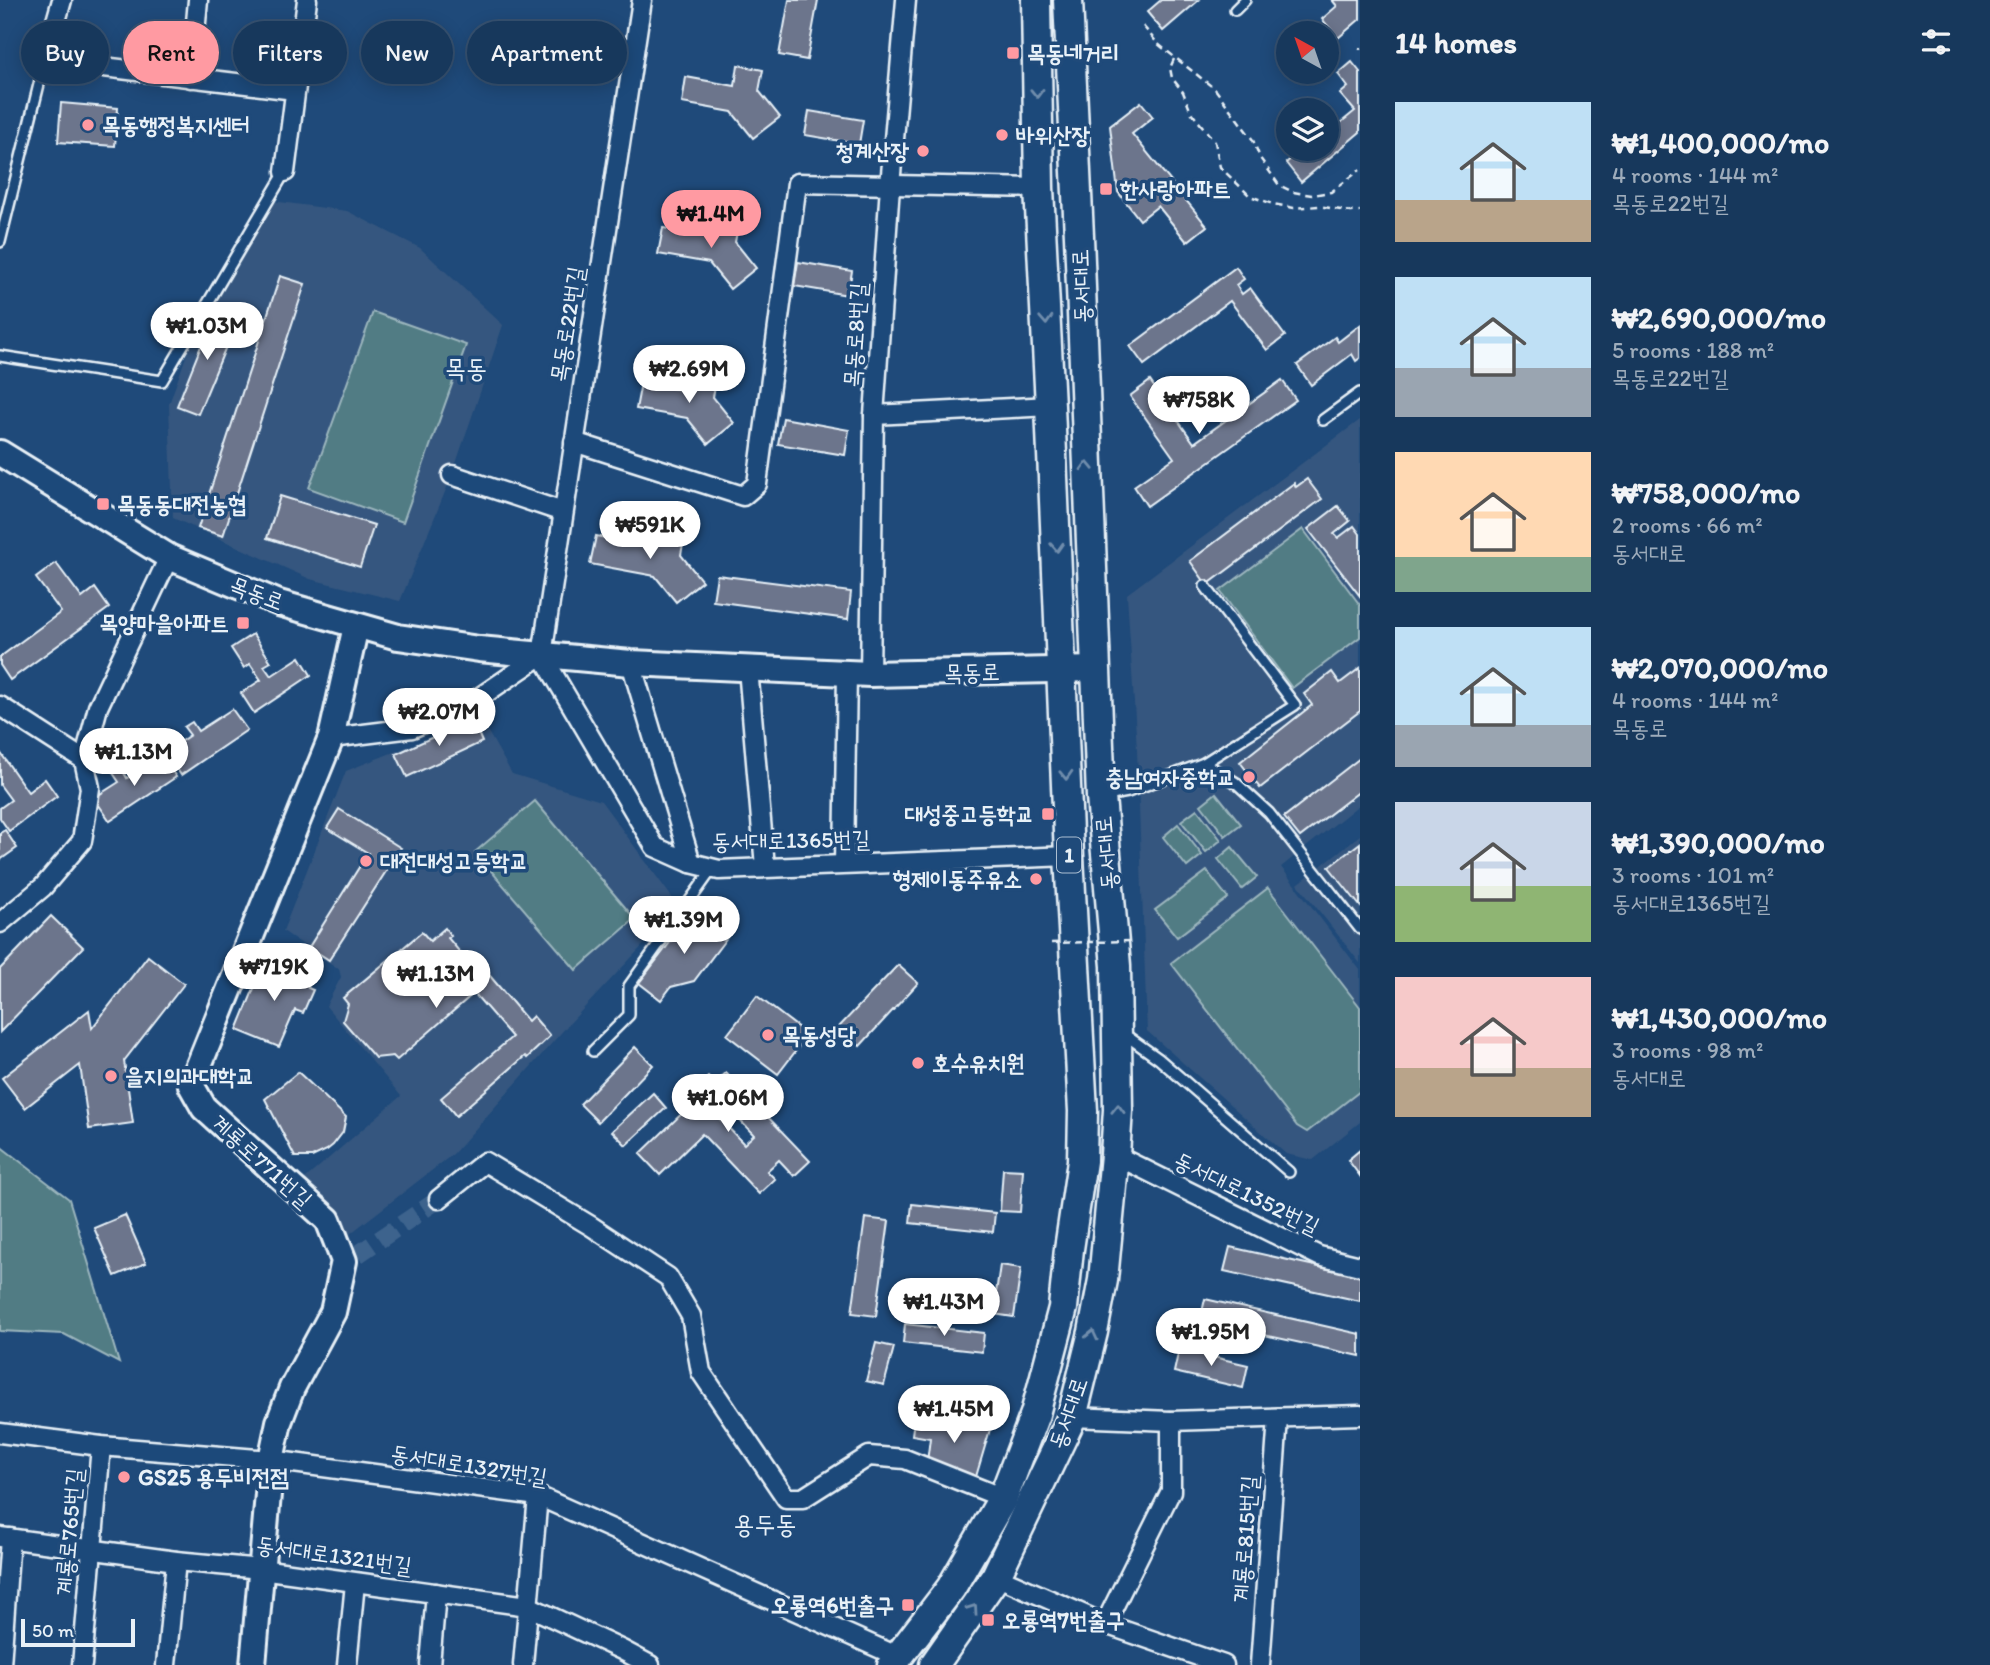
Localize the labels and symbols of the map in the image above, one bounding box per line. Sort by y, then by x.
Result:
north arrow [1276,21,1339,84]
place label: 목동네거리 [1027,39,1120,67]
marker: 목동네거리 [1005,45,1021,61]
one-way arrow [1029,88,1045,98]
place label: 목동행정복지센터 [102,111,250,139]
marker: 목동행정복지센터 [80,117,96,133]
place label: 바위산장 [1015,121,1091,149]
marker: 바위산장 [994,127,1010,143]
place label: 청계산장 [835,137,909,165]
marker: 청계산장 [915,143,931,159]
place label: 한사랑아파트 [1119,175,1231,203]
marker: 한사랑아파트 [1098,181,1114,197]
pin: ₩1.4M [662,190,760,250]
street label: 동서대로 [1066,249,1096,323]
street label: 목동로22번길 [544,264,590,384]
street label: 목동로8번길 [837,282,873,388]
pin: ₩1.03M [150,302,264,362]
one-way arrow [1038,315,1053,326]
pin: ₩2.69M [632,346,746,405]
district label: 목동 [445,352,487,384]
pin: ₩758K [1150,376,1248,436]
one-way arrow [1080,460,1095,471]
place label: 목동동대전농협 [117,490,247,518]
marker: 목동동대전농협 [95,496,111,512]
pin: ₩591K [601,502,699,561]
one-way arrow [1049,542,1064,553]
street label: 목동로 [226,570,288,616]
place label: 목양마을아파트 [99,609,229,637]
marker: 목양마을아파트 [235,615,251,631]
street label: 목동로 [944,658,1000,686]
pin: ₩2.07M [382,688,496,748]
pin: ₩1.13M [77,728,191,788]
place label: 충남여자중학교 [1105,763,1235,791]
marker: 충남여자중학교 [1241,769,1257,785]
one-way arrow [1058,770,1074,780]
place label: 대성중고등학교 [904,800,1034,828]
marker: 대성중고등학교 [1040,806,1056,822]
street label: 동서대로 [1089,815,1123,891]
street label: 동서대로1365번길 [712,825,870,855]
road number: 1 [1057,838,1081,872]
place label: 대전대성고등학교 [380,847,528,875]
marker: 대전대성고등학교 [358,853,374,869]
place label: 형제이동주유소 [892,865,1022,893]
marker: 형제이동주유소 [1028,871,1044,887]
pin: ₩1.39M [627,897,741,956]
pin: ₩719K [225,944,323,1003]
pin: ₩1.13M [379,950,493,1010]
place label: 목동성당 [782,1021,857,1049]
marker: 목동성당 [760,1027,776,1043]
place label: 호수유치원 [932,1049,1025,1077]
marker: 호수유치원 [910,1055,926,1071]
place label: 을지의과대학교 [125,1062,255,1090]
marker: 을지의과대학교 [103,1068,119,1084]
pin: ₩1.06M [671,1074,785,1134]
one-way arrow [1110,1103,1125,1114]
street label: 계룡로771번길 [206,1108,318,1214]
street label: 동서대로1352번길 [1170,1146,1324,1240]
pin: ₩1.43M [887,1278,1001,1338]
pin: ₩1.95M [1154,1308,1268,1368]
one-way arrow [1084,1329,1098,1341]
street label: 동서대로 [1043,1373,1093,1453]
pin: ₩1.45M [897,1386,1011,1445]
street label: 동서대로1327번길 [389,1439,549,1491]
place label: GS25 용두비전점 [138,1463,289,1491]
street label: 계룡로765번길 [49,1467,89,1597]
marker: GS25 용두비전점 [116,1469,132,1485]
street label: 계룡로815번길 [1227,1474,1263,1604]
district label: 용두동 [734,1508,796,1540]
street label: 동서대로1321번길 [254,1530,414,1580]
place label: 오룡역6번출구 [771,1591,894,1619]
marker: 오룡역6번출구 [900,1597,916,1613]
one-way arrow [965,1604,977,1617]
place label: 오룡역7번출구 [1002,1606,1124,1634]
marker: 오룡역7번출구 [980,1612,996,1628]
scale bar [21,1616,135,1648]

